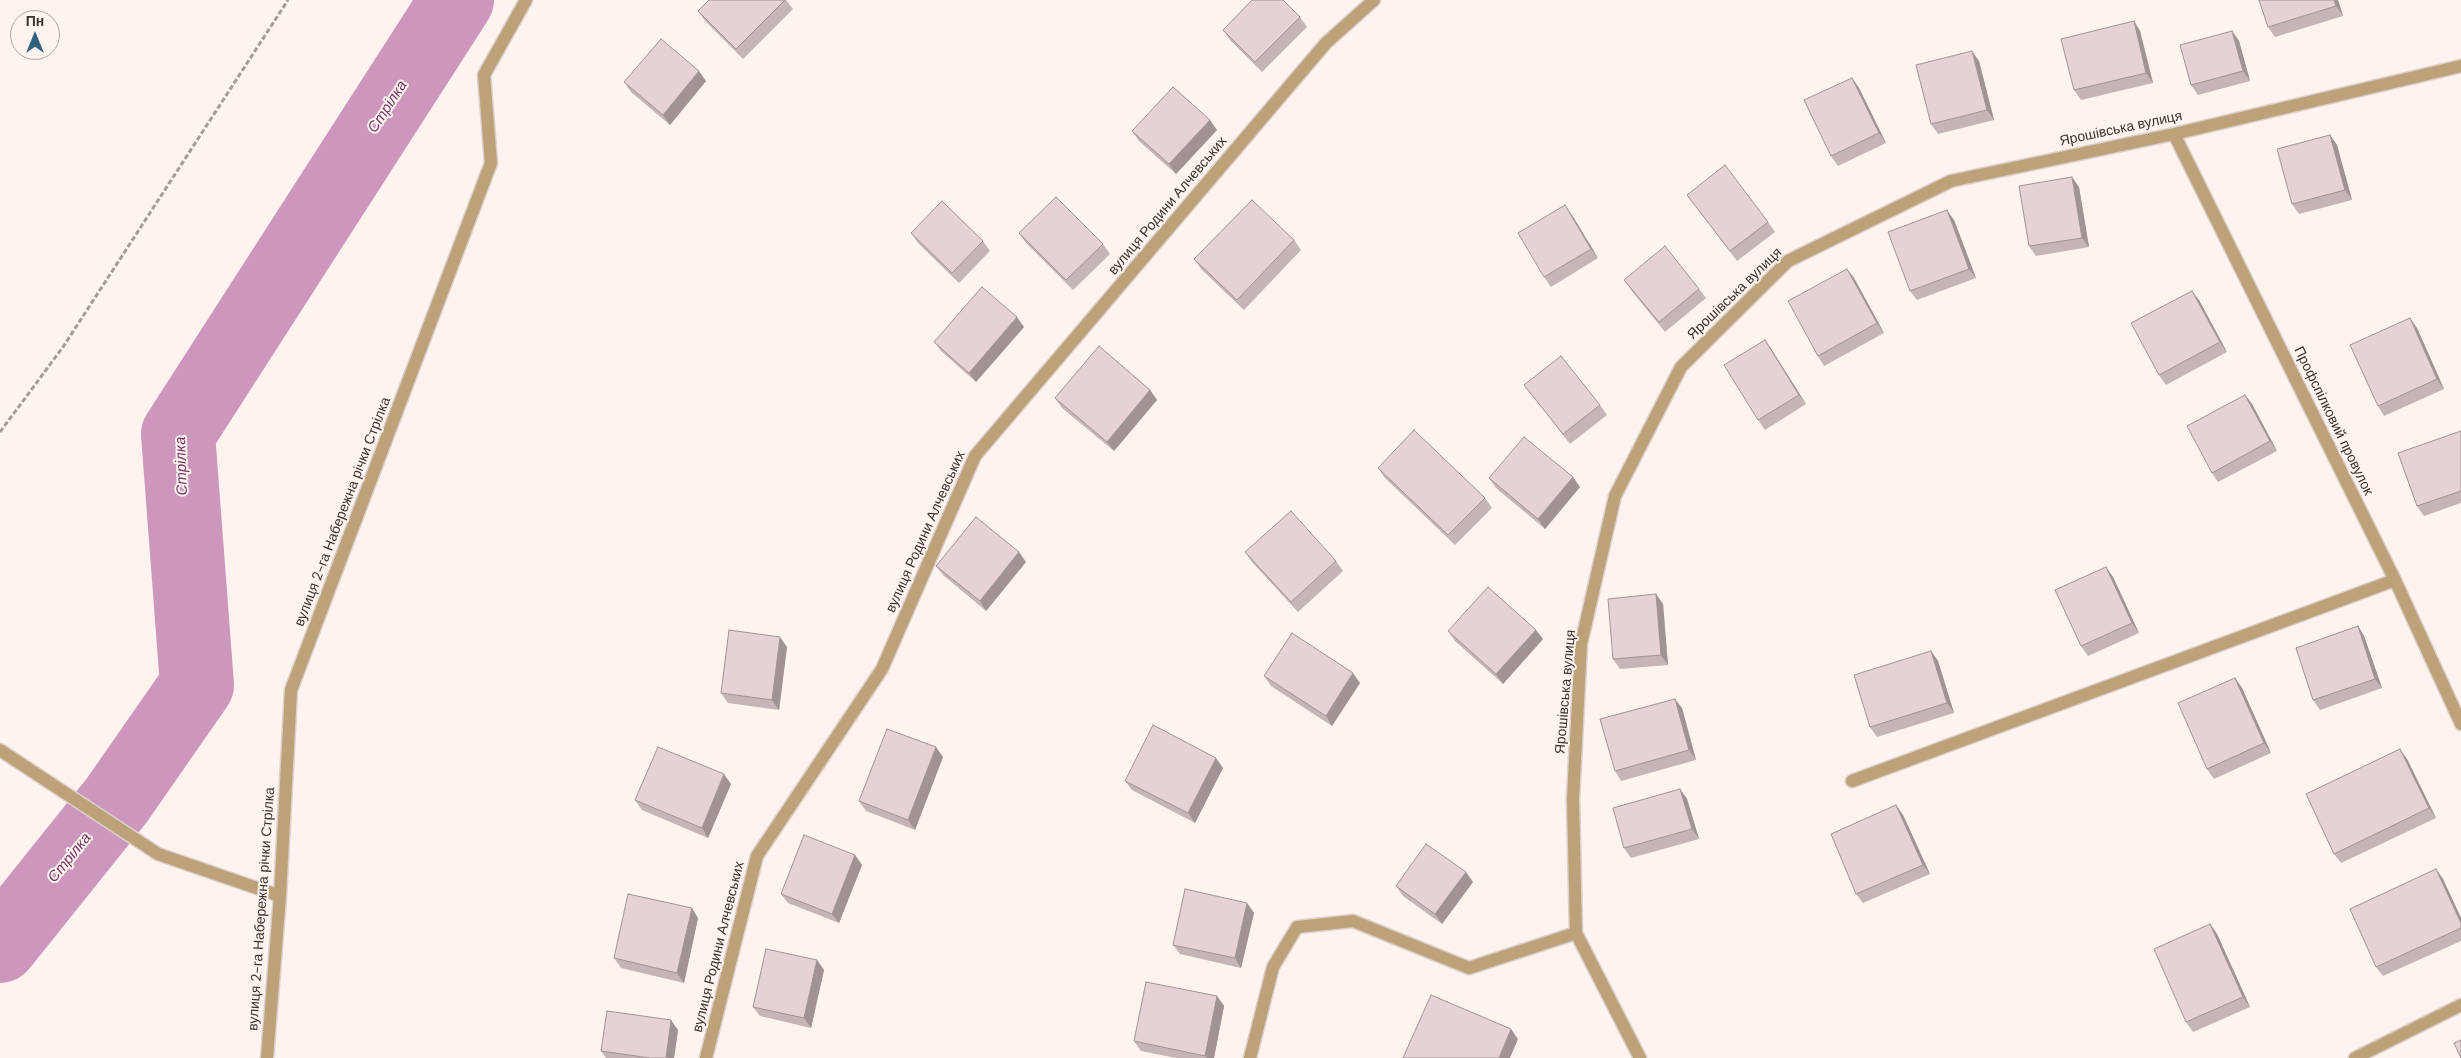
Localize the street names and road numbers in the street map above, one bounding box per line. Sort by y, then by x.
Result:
street label: Ярошівська вулиця [2058,108,2184,150]
street label: вулиця Родини Алчевських [1105,133,1231,279]
street label: Ярошівська вулиця [1684,245,1786,343]
street label: Профспілковий провулок [2290,344,2376,498]
street label: вулиця 2-га Набережна річки Стрілка [291,395,395,629]
street label: вулиця Родини Алчевських [883,448,969,616]
street label: Ярошівська вулиця [1552,629,1580,755]
street label: вулиця 2-га Набережна річки Стрілка [245,787,279,1031]
street label: вулиця Родини Алчевських [690,860,748,1034]

